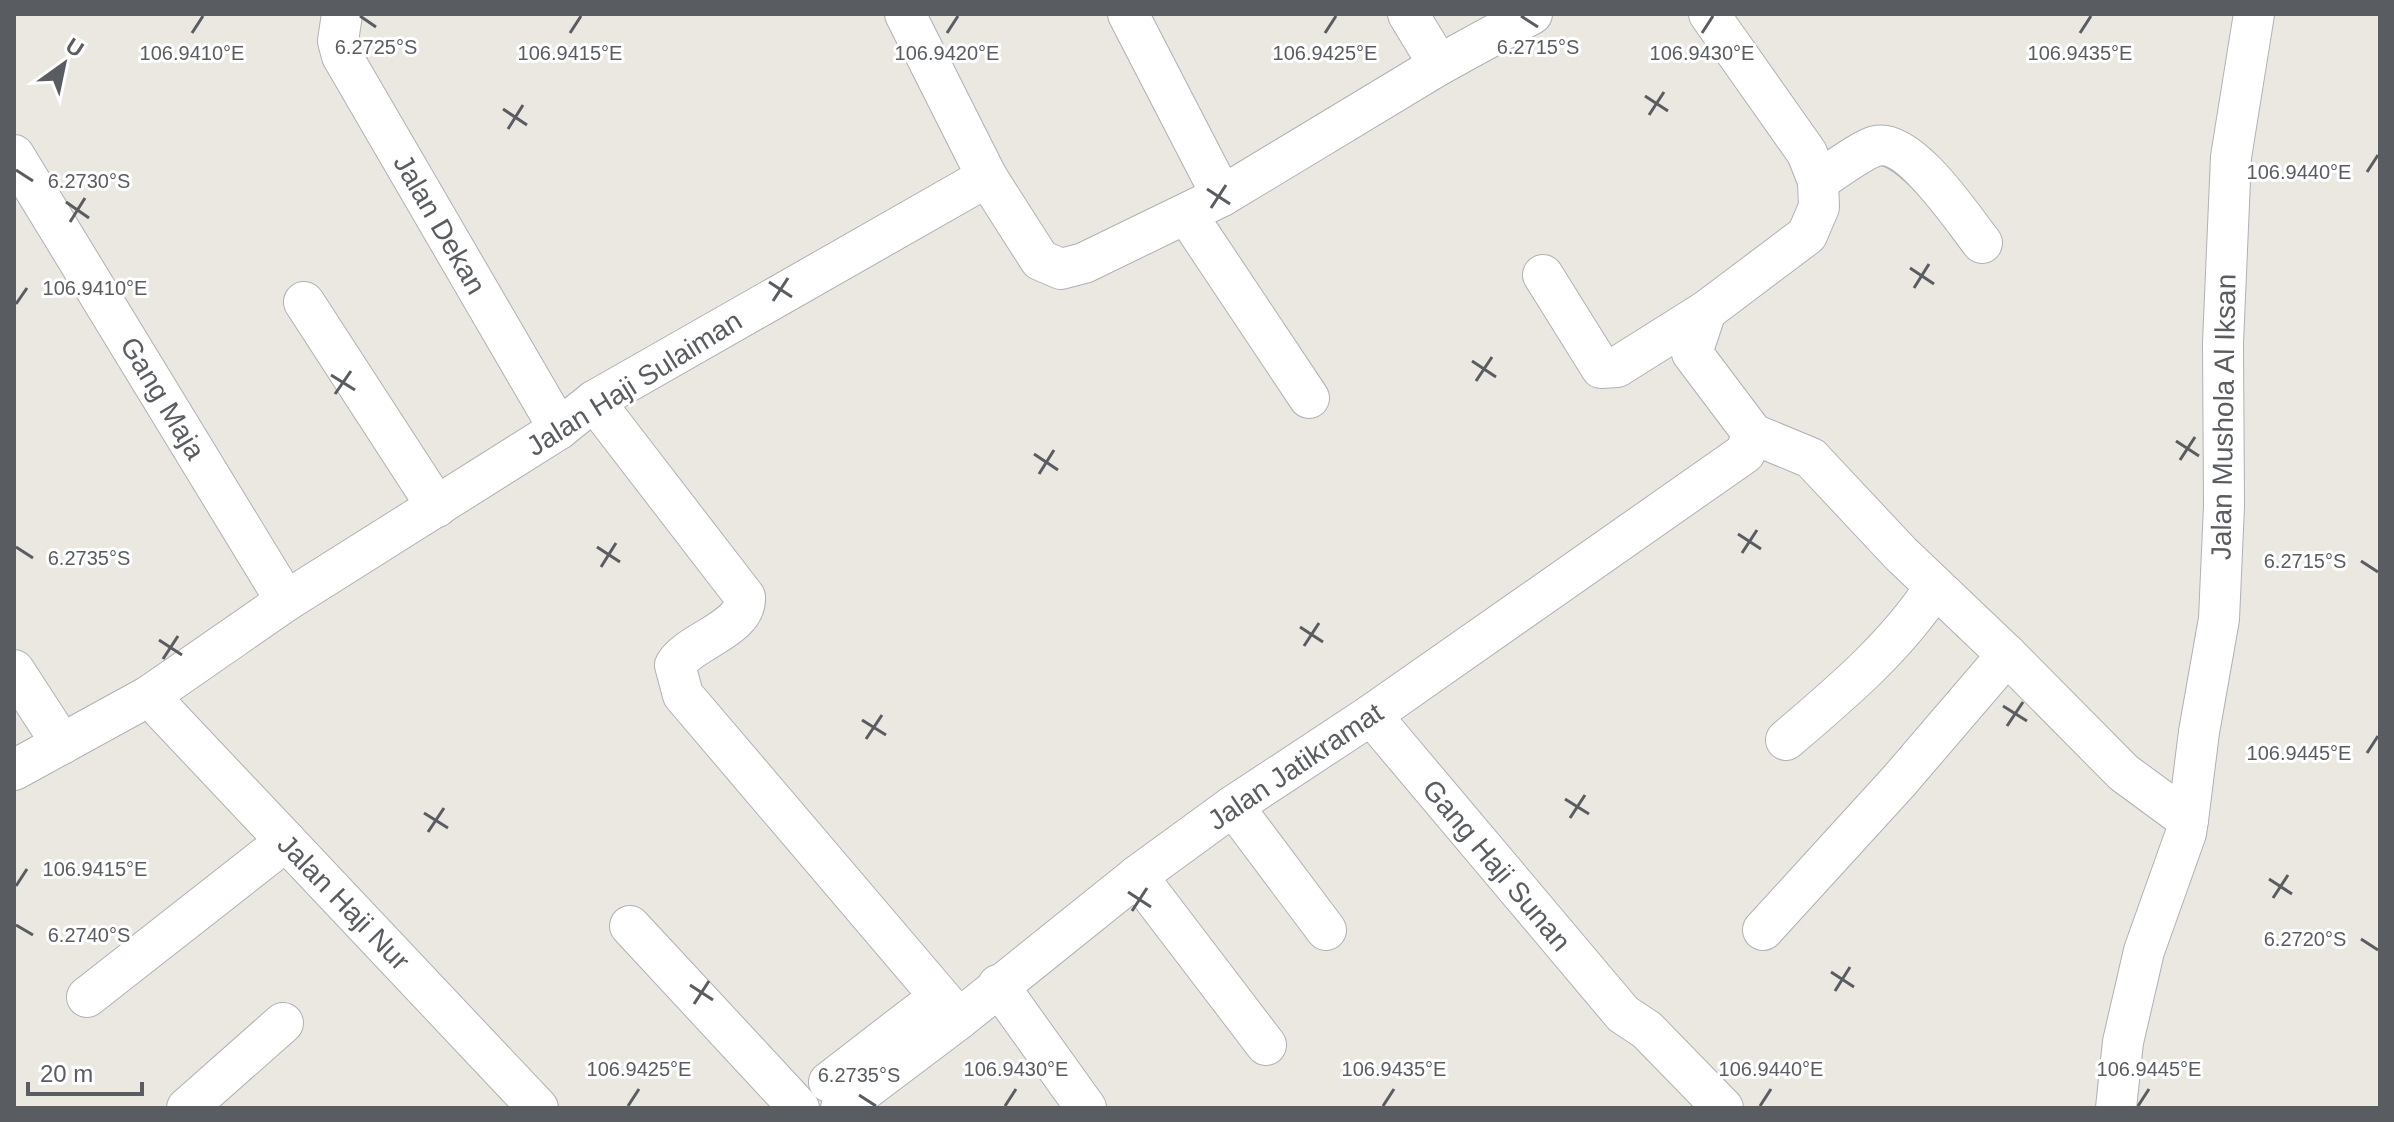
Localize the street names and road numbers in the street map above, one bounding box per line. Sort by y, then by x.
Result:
street label: Jalan Dekan [387,149,492,299]
street label: Jalan Mushola Al Iksan [2206,274,2241,560]
street label: Jalan Haji Sulaiman [521,305,747,462]
street label: Gang Maja [114,332,211,465]
street label: Jalan Jatikramat [1202,696,1389,836]
street label: Gang Haji Sunan [1416,774,1577,957]
street label: Jalan Haji Nur [271,828,416,976]

